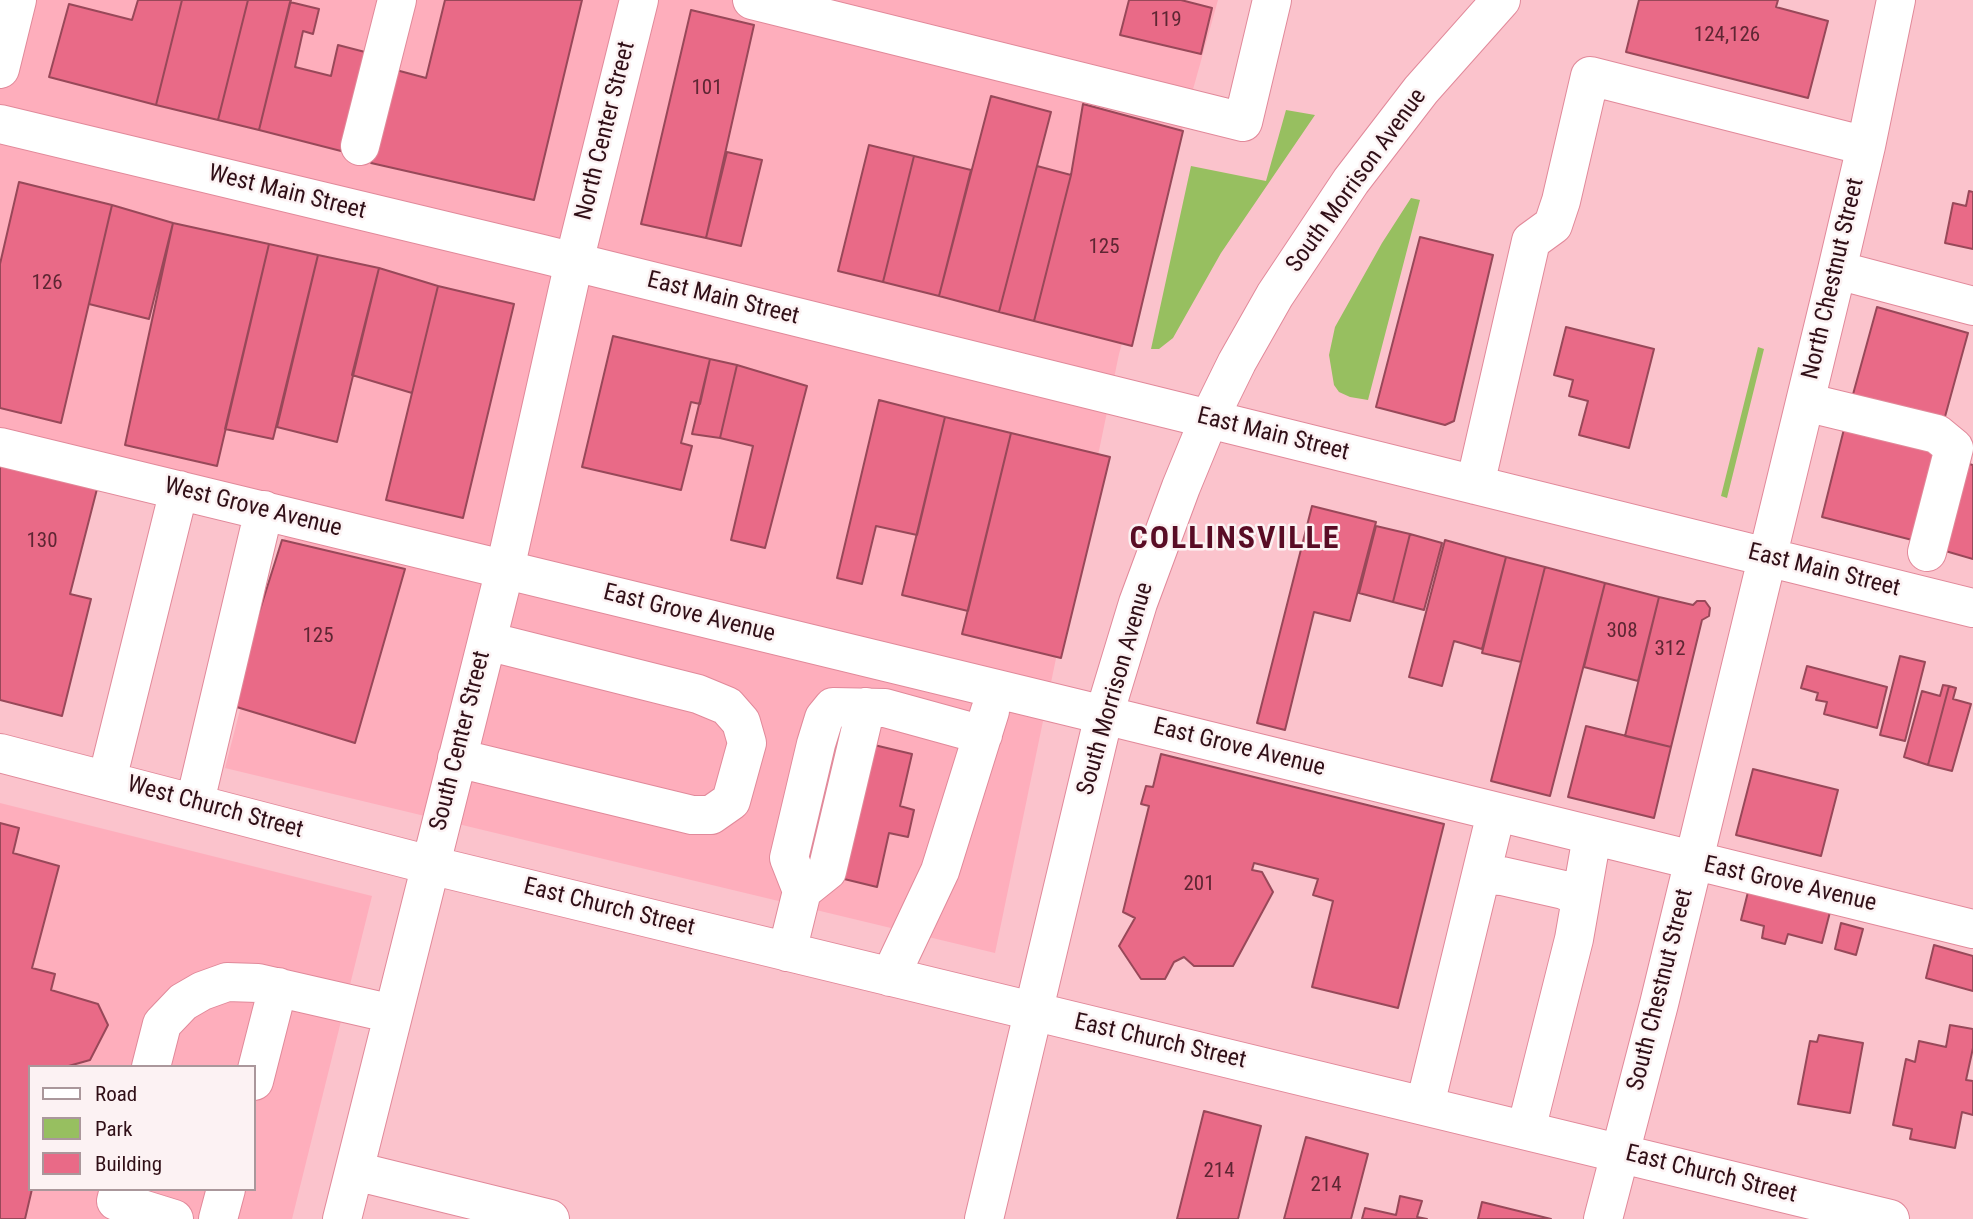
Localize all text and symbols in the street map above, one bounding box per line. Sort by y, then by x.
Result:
house number: 119 [1150,8,1182,34]
house number: 124,126 [1694,23,1760,49]
street label: North Center Street [570,39,642,223]
house number: 101 [691,76,723,102]
street label: South Morrison Avenue [1281,84,1433,278]
street label: West Main Street [205,160,369,226]
street label: North Chestnut Street [1797,176,1871,382]
house number: 125 [1088,235,1120,261]
street label: East Main Street [644,266,802,332]
house number: 126 [31,271,63,297]
street label: East Main Street [1194,402,1352,468]
street label: West Grove Avenue [161,472,345,544]
district label: COLLINSVILLE [1131,521,1339,559]
house number: 130 [26,529,58,555]
street label: East Main Street [1745,538,1903,604]
street label: East Grove Avenue [600,579,778,649]
street label: South Morrison Avenue [1072,579,1160,799]
house number: 308 [1606,619,1638,645]
house number: 125 [302,624,334,650]
house number: 312 [1654,637,1686,663]
street label: South Center Street [425,648,497,834]
street label: East Grove Avenue [1150,713,1328,783]
street label: West Church Street [124,771,306,845]
street label: East Grove Avenue [1701,851,1879,919]
house number: 201 [1183,872,1215,898]
street label: East Church Street [520,873,698,943]
street label: South Chestnut Street [1622,886,1700,1094]
street label: East Church Street [1071,1008,1249,1076]
legend [28,1065,256,1191]
text: Road [95,1082,137,1106]
text: Park [95,1117,132,1141]
street label: East Church Street [1622,1140,1800,1210]
text: Building [95,1152,162,1176]
house number: 214 [1203,1159,1235,1185]
house number: 214 [1310,1173,1342,1199]

